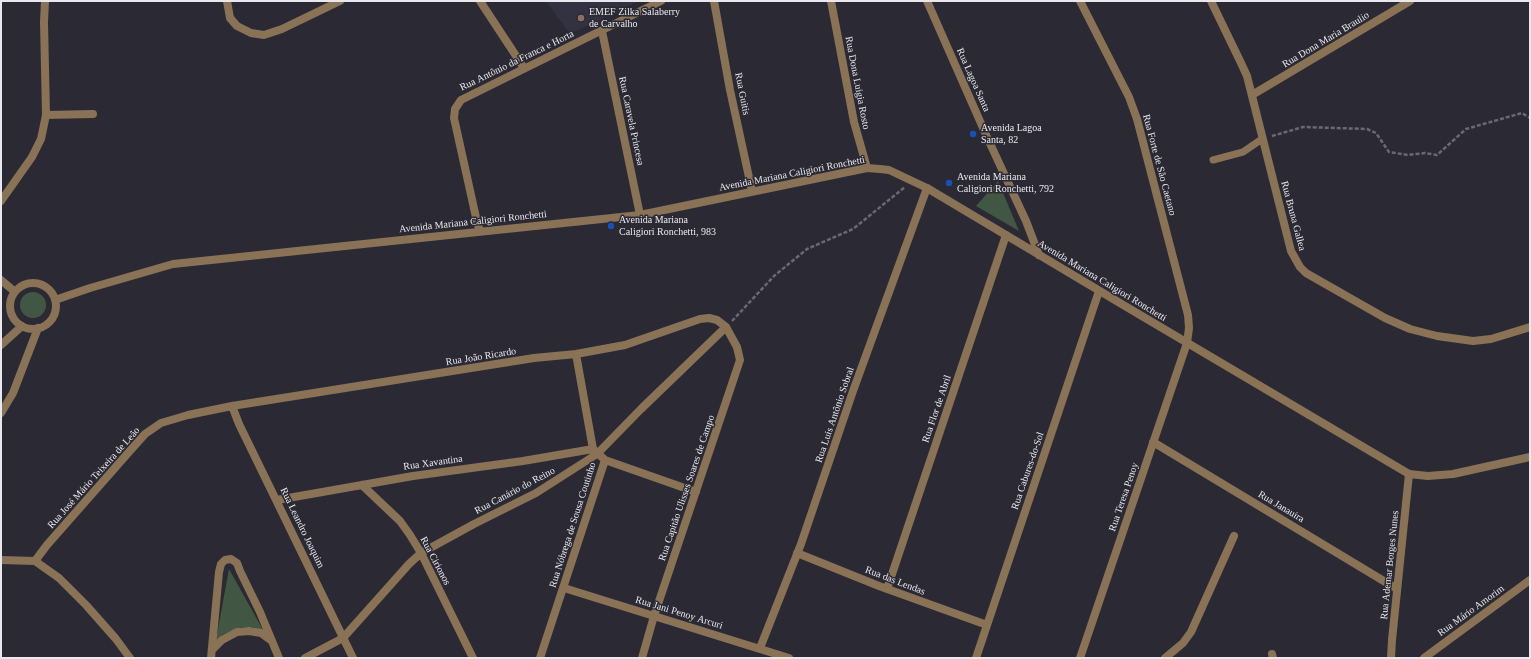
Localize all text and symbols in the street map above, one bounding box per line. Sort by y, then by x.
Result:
place label: EMEF Zilka Salaberry de Carvalho [589,6,680,30]
street label: Rua Dona Maria Braulio [1280,9,1372,71]
marker: EMEF Zilka Salaberry de Carvalho [576,13,586,23]
street label: Rua Antônio da Franca e Horta [458,28,576,94]
street label: Rua Dona Luigia Rosto [842,35,872,131]
street label: Rua Lagoa Santa [954,46,992,114]
street label: Rua Guitis [732,72,752,116]
street label: Rua Caravela Princesa [616,75,646,167]
street label: Rua Forte de São Caetano [1140,113,1178,217]
place label: Avenida Lagoa Santa, 82 [981,122,1042,146]
marker: Avenida Lagoa Santa, 82 [968,129,978,139]
street label: Avenida Mariana Caligiori Ronchetti [718,154,866,194]
place label: Avenida Mariana Caligiori Ronchetti, 792 [957,171,1054,194]
marker: Avenida Mariana Caligiori Ronchetti, 792 [944,178,954,188]
street label: Rua Bruna Gallea [1278,180,1308,252]
street label: Avenida Mariana Caligiori Ronchetti [399,208,547,236]
place label: Avenida Mariana Caligiori Ronchetti, 983 [619,214,716,238]
marker: Avenida Mariana Caligiori Ronchetti, 983 [606,221,616,231]
street label: Avenida Mariana Caligiori Ronchetti [1035,238,1169,324]
street label: Rua João Ricardo [445,346,517,368]
street label: Rua Luis Antônio Sobral [813,366,857,464]
street label: Rua Flor de Abril [920,374,954,444]
street label: Rua Capitão Ulisses Soares de Campo [656,413,718,563]
street label: Rua José Mário Teixeira de Leão [45,425,143,531]
street label: Rua Cabures-do-Sol [1009,431,1047,511]
street label: Rua Xavantina [403,453,463,473]
street label: Rua Nóbrega de Sousa Coutinho [547,461,599,589]
street label: Rua Teresa Penoy [1107,461,1141,533]
street label: Rua Canário do Reino [473,465,557,517]
street label: Rua Leandro Joaquim [277,486,327,570]
street label: Rua Janauira [1256,488,1306,526]
street label: Rua Ademar Borges Nunes [1378,510,1402,620]
street label: Rua Cirionos [417,535,453,587]
street label: Rua das Lendas [863,564,927,598]
street label: Rua Mário Amorim [1435,583,1507,639]
street label: Rua Jani Penoy Arcuri [634,594,724,632]

